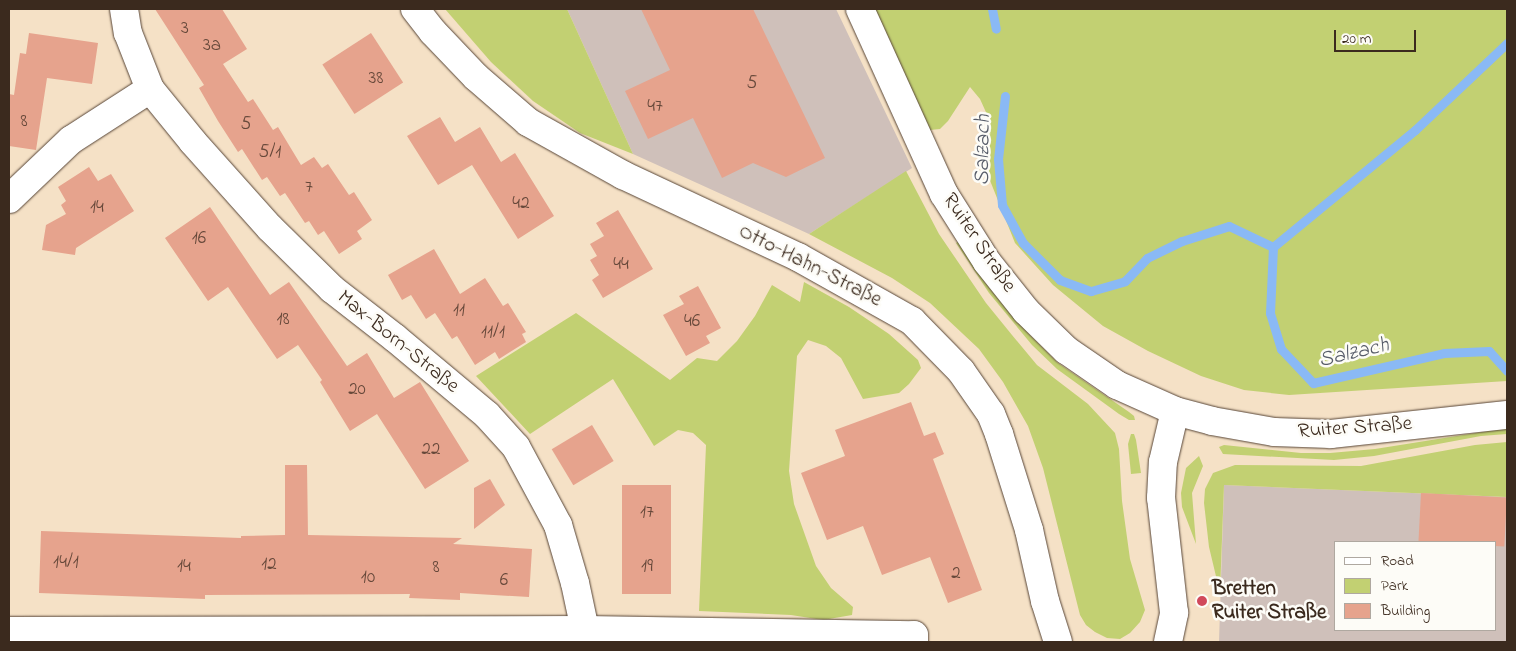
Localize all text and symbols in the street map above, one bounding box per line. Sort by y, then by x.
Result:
house number: 3 [181,18,189,40]
scale bar [1336,20,1418,52]
text: 20 m [1342,28,1371,50]
house number: 3a [203,35,221,57]
house number: 38 [369,68,383,90]
house number: 5 [747,73,757,95]
house number: 47 [647,96,663,118]
house number: 8 [20,111,28,133]
house number: 5 [241,114,251,136]
water label: Salzach [970,114,998,186]
house number: 5/1 [259,142,281,164]
house number: 7 [305,177,313,199]
street label: Ruiter Straße [937,189,1021,297]
house number: 42 [512,193,530,215]
house number: 14 [90,197,104,219]
street label: Otto-Hahn-Straße [734,219,886,313]
house number: 16 [192,228,206,250]
house number: 44 [613,254,629,276]
street label: Max-Born-Straße [332,285,464,399]
house number: 11 [453,300,465,322]
house number: 18 [276,309,290,331]
house number: 46 [684,311,700,333]
house number: 11/1 [481,322,505,344]
water label: Salzach [1316,333,1392,375]
house number: 20 [348,379,366,401]
street label: Ruiter Straße [1297,411,1413,445]
house number: 22 [422,439,440,461]
house number: 17 [640,502,654,524]
legend [1334,541,1496,631]
text: Road [1381,550,1414,572]
house number: 14/1 [53,552,79,574]
house number: 12 [261,554,277,576]
house number: 14 [177,556,191,578]
house number: 19 [641,556,653,578]
house number: 8 [432,557,440,579]
house number: 2 [951,563,961,585]
house number: 10 [361,567,375,589]
house number: 6 [500,570,508,592]
text: Park [1381,575,1408,597]
place label: Bretten Ruiter Straße [1212,576,1326,626]
marker: Bretten Ruiter Straße [1196,595,1208,607]
text: Building [1381,600,1430,622]

